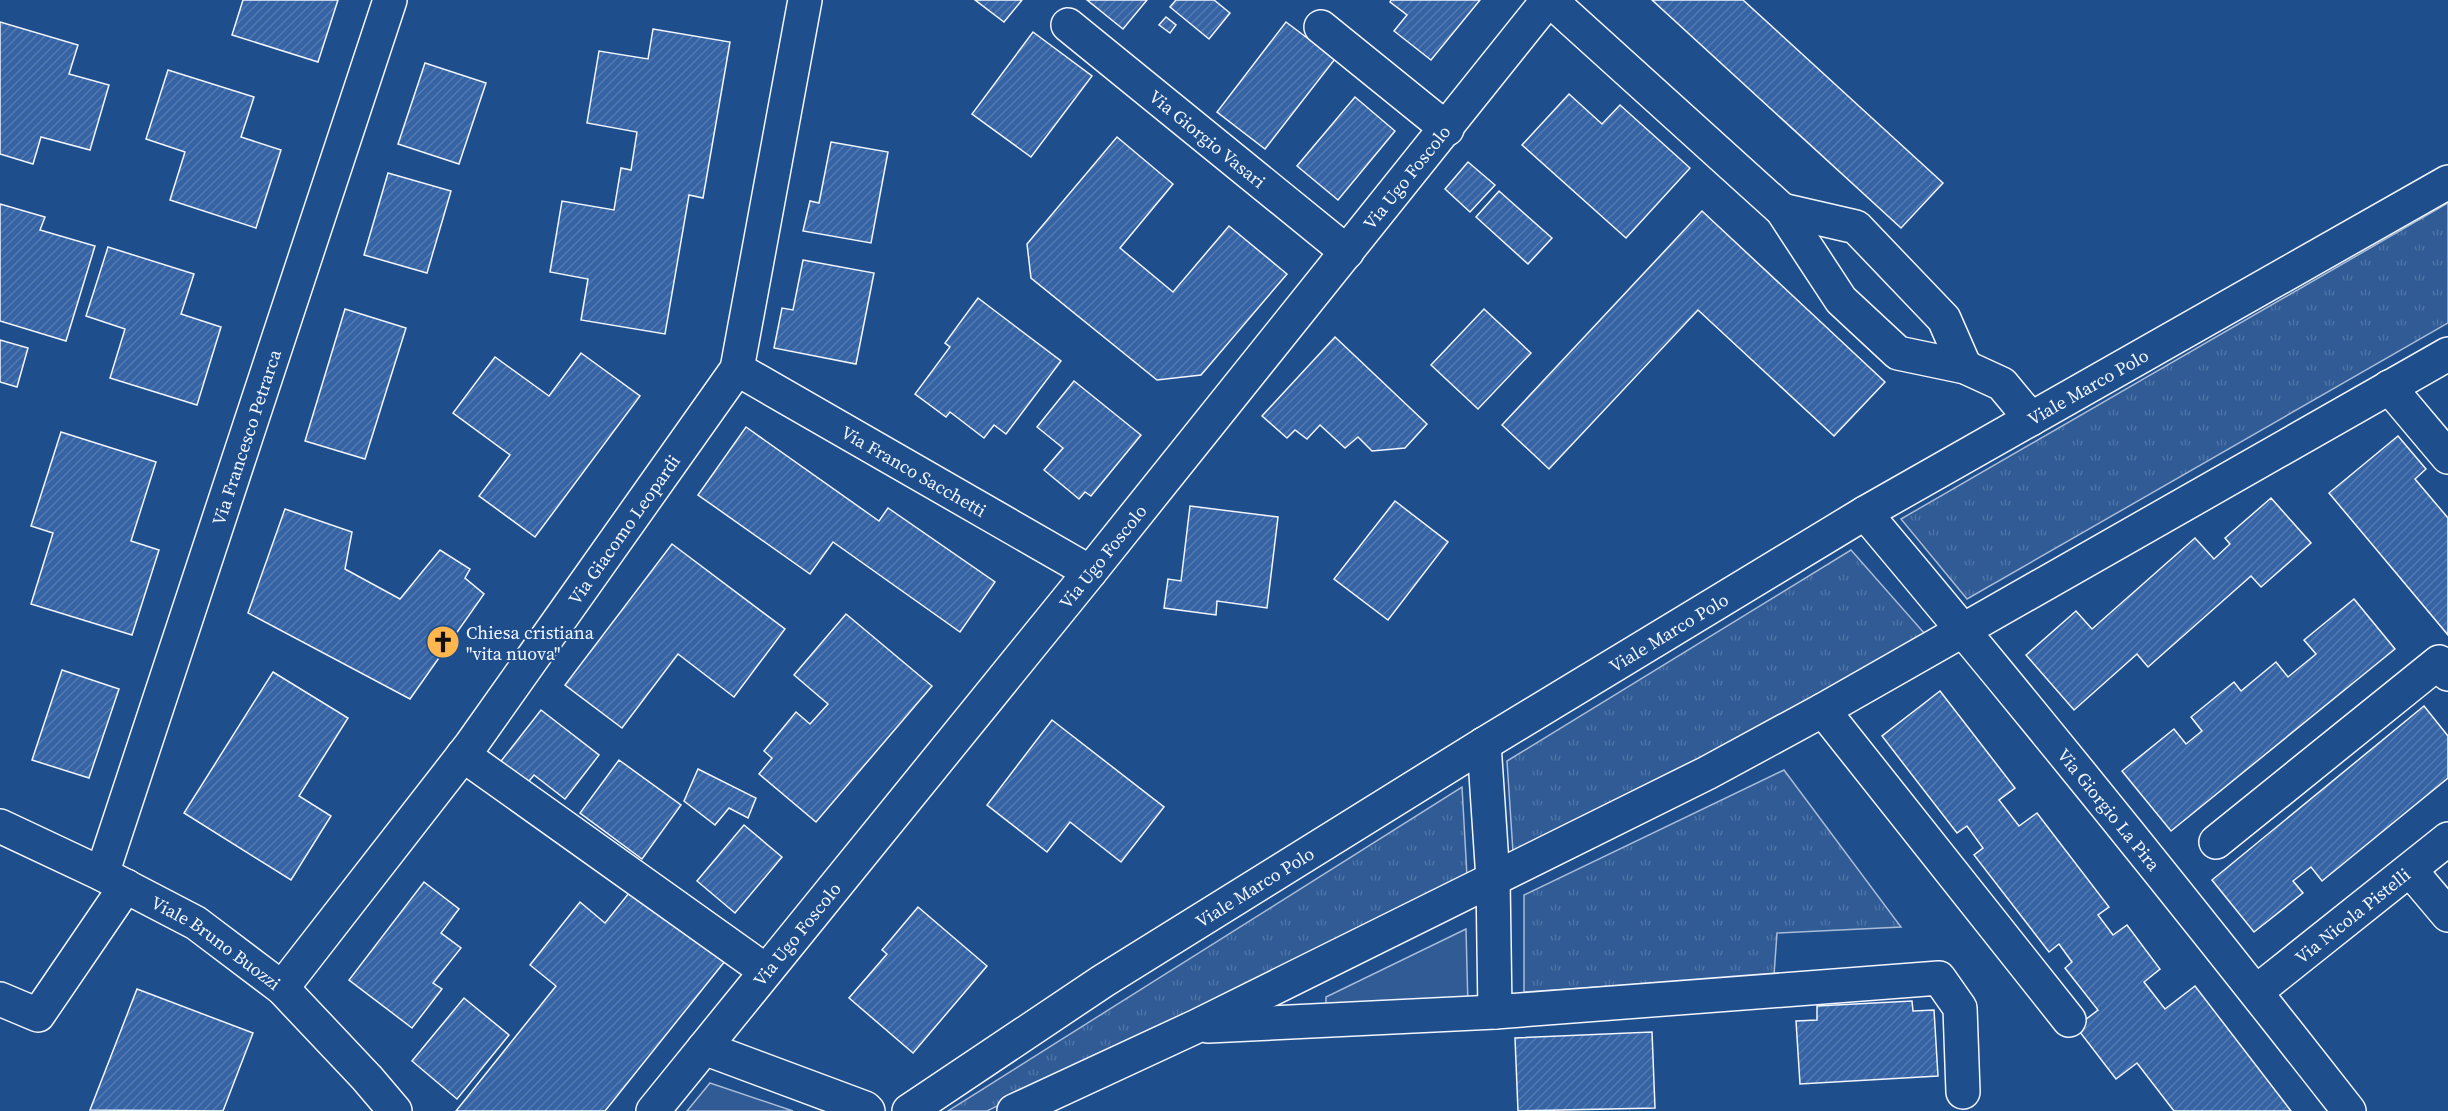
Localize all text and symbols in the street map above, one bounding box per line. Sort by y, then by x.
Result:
street label: Via Giorgio Vasari [1144,84,1271,194]
street label: Via Ugo Foscolo [1357,119,1456,234]
street label: Viale Marco Polo [2023,342,2153,431]
street label: Via Francesco Petrarca [205,345,287,528]
street label: Via Franco Sacchetti [837,419,991,522]
street label: Via Giacomo Leopardi [562,449,685,609]
street label: Via Ugo Foscolo [1053,499,1152,614]
street label: Viale Marco Polo [1604,586,1733,678]
place label: Chiesa cristiana "vita nuova" [466,620,595,666]
church icon: Chiesa cristiana "vita nuova" [425,624,461,660]
street label: Via Giorgio La Pira [2052,743,2167,877]
street label: Viale Marco Polo [1190,840,1319,933]
street label: Via Nicola Pistelli [2289,862,2415,969]
street label: Via Ugo Foscolo [747,877,846,991]
street label: Viale Bruno Buozzi [147,889,286,995]

